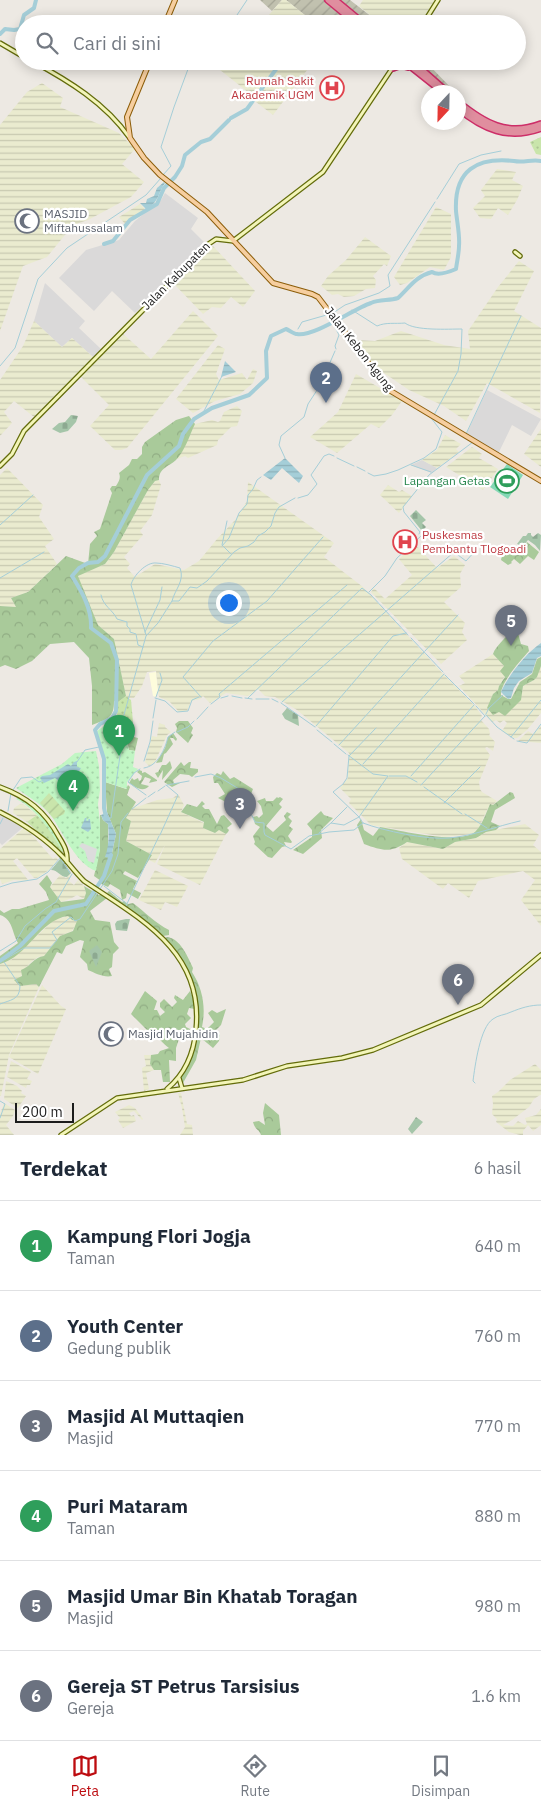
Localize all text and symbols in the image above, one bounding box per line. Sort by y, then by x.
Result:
search box [15,15,526,70]
icon: search [33,29,61,57]
text: Cari di sini [73,31,161,55]
place label: Rumah Sakit Akademik UGM [231,73,314,102]
hospital icon: Rumah Sakit Akademik UGM [319,75,345,101]
north arrow [421,85,466,130]
place label: MASJID Miftahussalam [44,206,123,235]
mosque icon: MASJID Miftahussalam [14,208,40,234]
street label: Jalan Kabupaten [138,238,213,313]
street label: Jalan Kebon Agung [322,303,397,394]
pin: 2 [310,362,342,403]
sports icon: Lapangan Getas [494,468,520,494]
place label: Lapangan Getas [404,473,490,488]
place label: Puskesmas Pembantu Tlogoadi [422,527,526,556]
hospital icon: Puskesmas Pembantu Tlogoadi [392,529,418,555]
your location [216,590,242,616]
pin: 5 [495,605,527,646]
pin: 1 [103,715,135,756]
pin: 4 [57,770,89,811]
pin: 3 [224,788,256,829]
pin: 6 [442,964,474,1005]
mosque icon: Masjid Mujahidin [98,1021,124,1047]
place label: Masjid Mujahidin [128,1026,218,1041]
scale bar [15,1100,74,1123]
text: 200 m [22,1103,63,1121]
text: Terdekat [20,1154,108,1182]
text: 6 hasil [474,1158,521,1178]
text: Kampung Flori Jogja [67,1224,251,1248]
text: 1 [31,1236,41,1256]
text: 640 m [474,1236,521,1256]
text: Taman [67,1248,115,1268]
text: Youth Center [67,1314,183,1338]
text: 2 [31,1326,41,1346]
text: 760 m [474,1326,521,1346]
text: Gedung publik [67,1338,171,1358]
text: Masjid Al Muttaqien [67,1404,244,1428]
text: 3 [31,1416,41,1436]
text: 770 m [474,1416,521,1436]
text: Masjid [67,1428,114,1448]
text: Puri Mataram [67,1494,188,1518]
text: 4 [31,1506,41,1526]
text: 880 m [474,1506,521,1526]
text: Taman [67,1518,115,1538]
text: Masjid Umar Bin Khatab Toragan [67,1584,358,1608]
text: 5 [31,1596,41,1616]
text: 980 m [474,1596,521,1616]
text: Masjid [67,1608,114,1628]
text: Gereja ST Petrus Tarsisius [67,1674,300,1698]
text: 6 [31,1686,41,1706]
text: 1.6 km [471,1686,521,1706]
text: Gereja [67,1698,114,1718]
tab: Peta [71,1752,99,1800]
tab: Rute [240,1752,270,1800]
tab: Disimpan [411,1752,470,1800]

